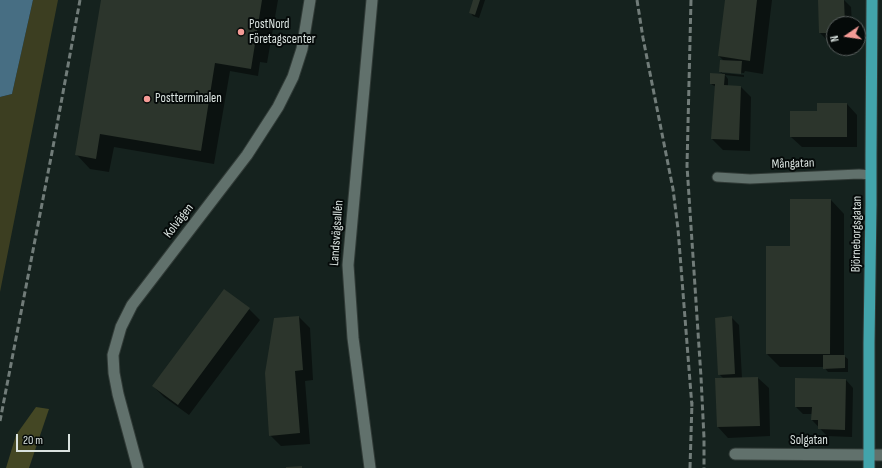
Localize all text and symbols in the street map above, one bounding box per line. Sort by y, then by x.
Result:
north arrow [826,16,866,56]
place label: PostNord Företagscenter [249,17,315,48]
marker: PostNord Företagscenter [236,27,246,37]
text: N [828,34,842,43]
place label: Postterminalen [155,91,222,107]
marker: Postterminalen [142,94,152,104]
street label: Mångatan [771,155,815,173]
street label: Björneborgsgatan [849,196,865,272]
street label: Landsvägsallén [327,200,347,266]
street label: Kolvägen [161,201,197,241]
scale bar [18,426,72,452]
text: 20 m [23,433,43,448]
street label: Solgatan [790,433,828,449]

